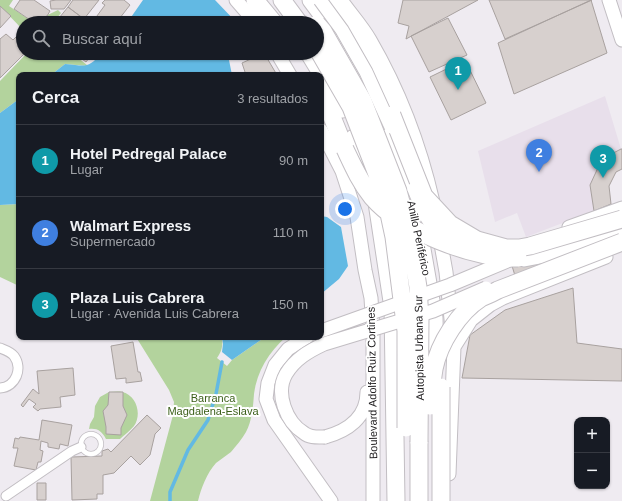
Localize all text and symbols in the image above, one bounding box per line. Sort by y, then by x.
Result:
search box [16,16,324,60]
icon: search [30,27,52,49]
text: Buscar aquí [62,30,142,47]
pin: 1 [445,57,471,90]
text: Cerca [32,88,79,107]
text: 3 resultados [237,91,308,106]
pin: 2 [526,139,552,172]
text: Hotel Pedregal Palace [70,145,227,162]
pin: 3 [590,145,616,178]
text: 1 [41,153,49,168]
text: 90 m [279,153,308,168]
text: Lugar [70,162,103,177]
your location [335,199,355,219]
street label: Anillo Periférico [405,199,433,277]
text: Walmart Express [70,217,191,234]
text: 2 [41,225,49,240]
text: 110 m [273,225,308,240]
text: Supermercado [70,234,155,249]
text: Plaza Luis Cabrera [70,289,204,306]
street label: Autopista Urbana Sur [412,295,426,401]
text: 3 [41,297,49,312]
text: 150 m [272,297,308,312]
text: Lugar · Avenida Luis Cabrera [70,306,239,321]
street label: Boulevard Adolfo Ruiz Cortines [365,306,379,459]
park label: Barranca Magdalena-Eslava [167,392,259,417]
map controls [574,417,610,489]
button: + [574,417,610,453]
button: − [574,453,610,489]

